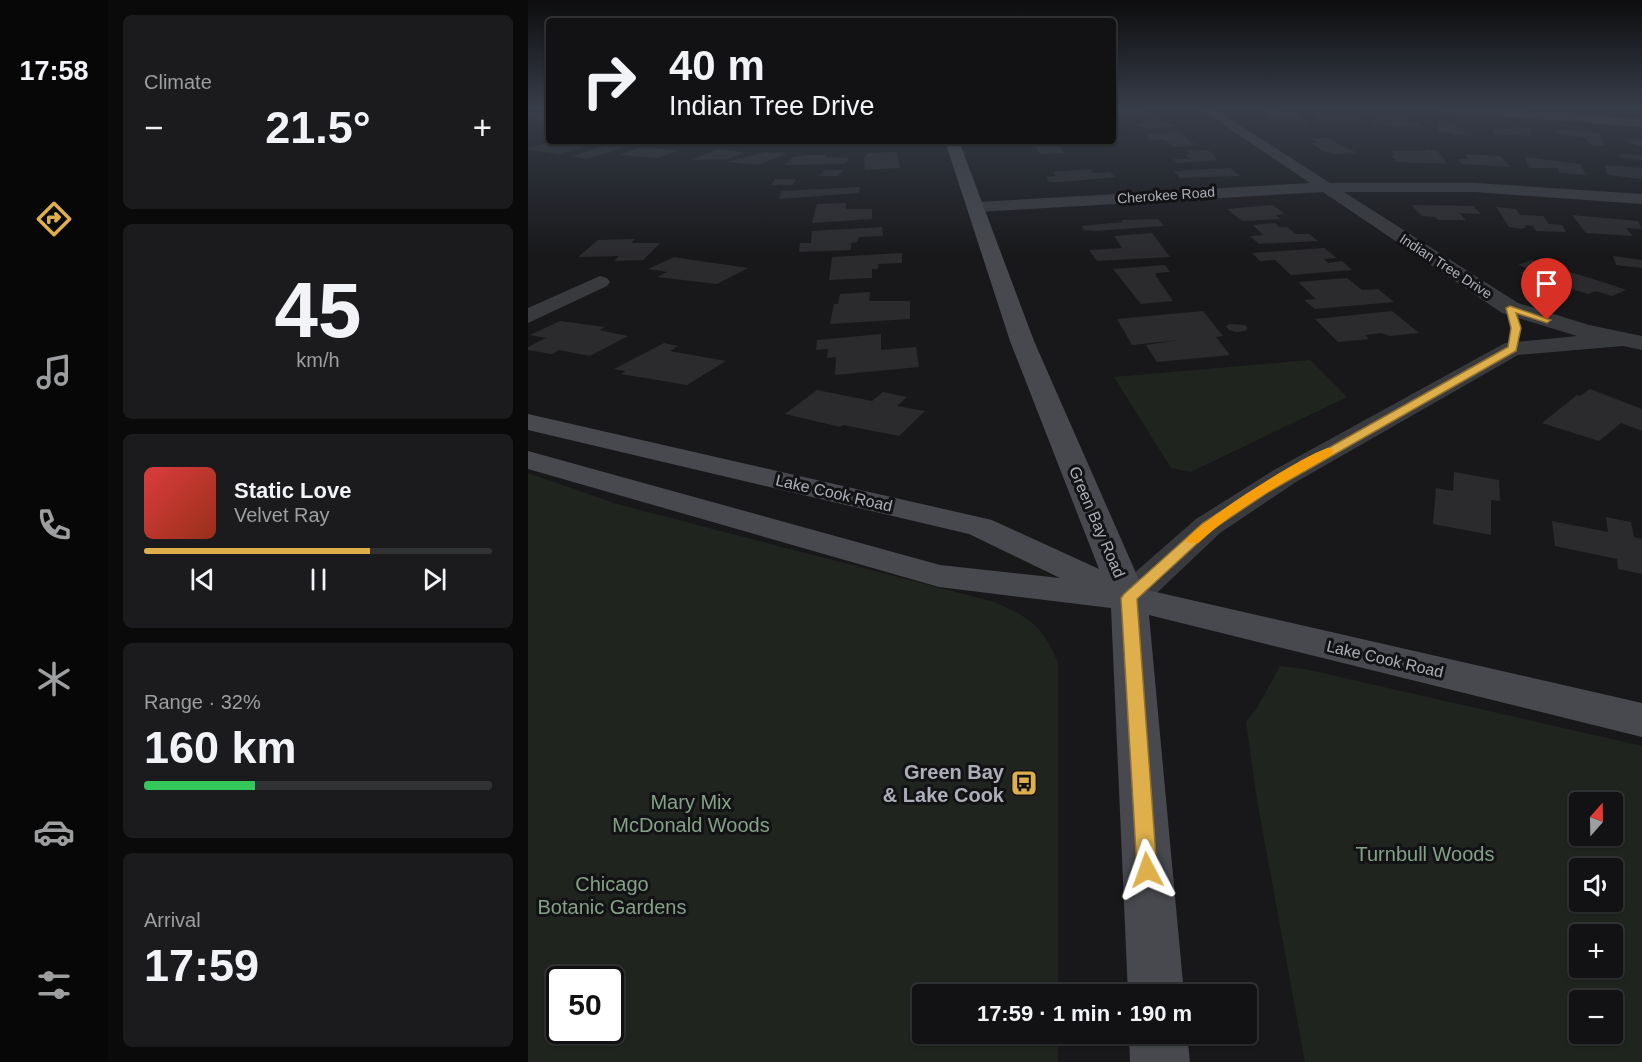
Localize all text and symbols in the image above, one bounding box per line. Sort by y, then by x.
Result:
icon: right [570,42,648,120]
text: 40 m [669,42,765,89]
text: 17:58 [19,56,89,86]
text: Climate [144,71,212,93]
text: Indian Tree Drive [669,91,875,121]
text: 21.5° [265,102,371,153]
text: − [144,109,163,146]
text: + [473,109,492,146]
street label: Cherokee Road [1117,184,1215,206]
icon: directions [33,198,75,240]
street label: Indian Tree Drive [1397,230,1495,302]
pin [1521,258,1572,320]
text: 45 [275,266,361,354]
icon: arrive [1530,267,1563,300]
text: km/h [296,349,340,371]
icon: music [33,351,75,393]
street label: Green Bay Road [1066,464,1128,580]
street label: Lake Cook Road [774,471,894,515]
text: Static Love [234,478,351,503]
icon: phone [33,504,75,546]
text: Velvet Ray [234,504,330,526]
icon: previous [186,563,219,596]
icon: pause [302,563,335,596]
icon: next [418,563,451,596]
street label: Lake Cook Road [1325,637,1445,681]
icon: climate [33,658,75,700]
text: Range · 32% [144,691,261,713]
text: 160 km [144,722,297,773]
place label: Green Bay & Lake Cook [883,761,1005,806]
bus stop icon: Green Bay & Lake Cook [1009,768,1039,798]
park label: Mary Mix McDonald Woods [612,791,770,836]
north arrow [1569,792,1623,846]
map controls [1569,792,1623,1044]
icon: car [33,811,75,853]
position arrow [1115,838,1179,902]
park label: Turnbull Woods [1356,843,1494,865]
button: sound [1569,858,1623,912]
park label: Chicago Botanic Gardens [538,873,686,918]
text: Arrival [144,909,201,931]
button: + [1569,924,1623,978]
text: 17:59 [144,940,259,991]
icon: filters [33,964,75,1006]
speed limit sign: 50 [546,966,624,1044]
button: − [1569,990,1623,1044]
text: 17:59 · 1 min · 190 m [977,1001,1192,1026]

